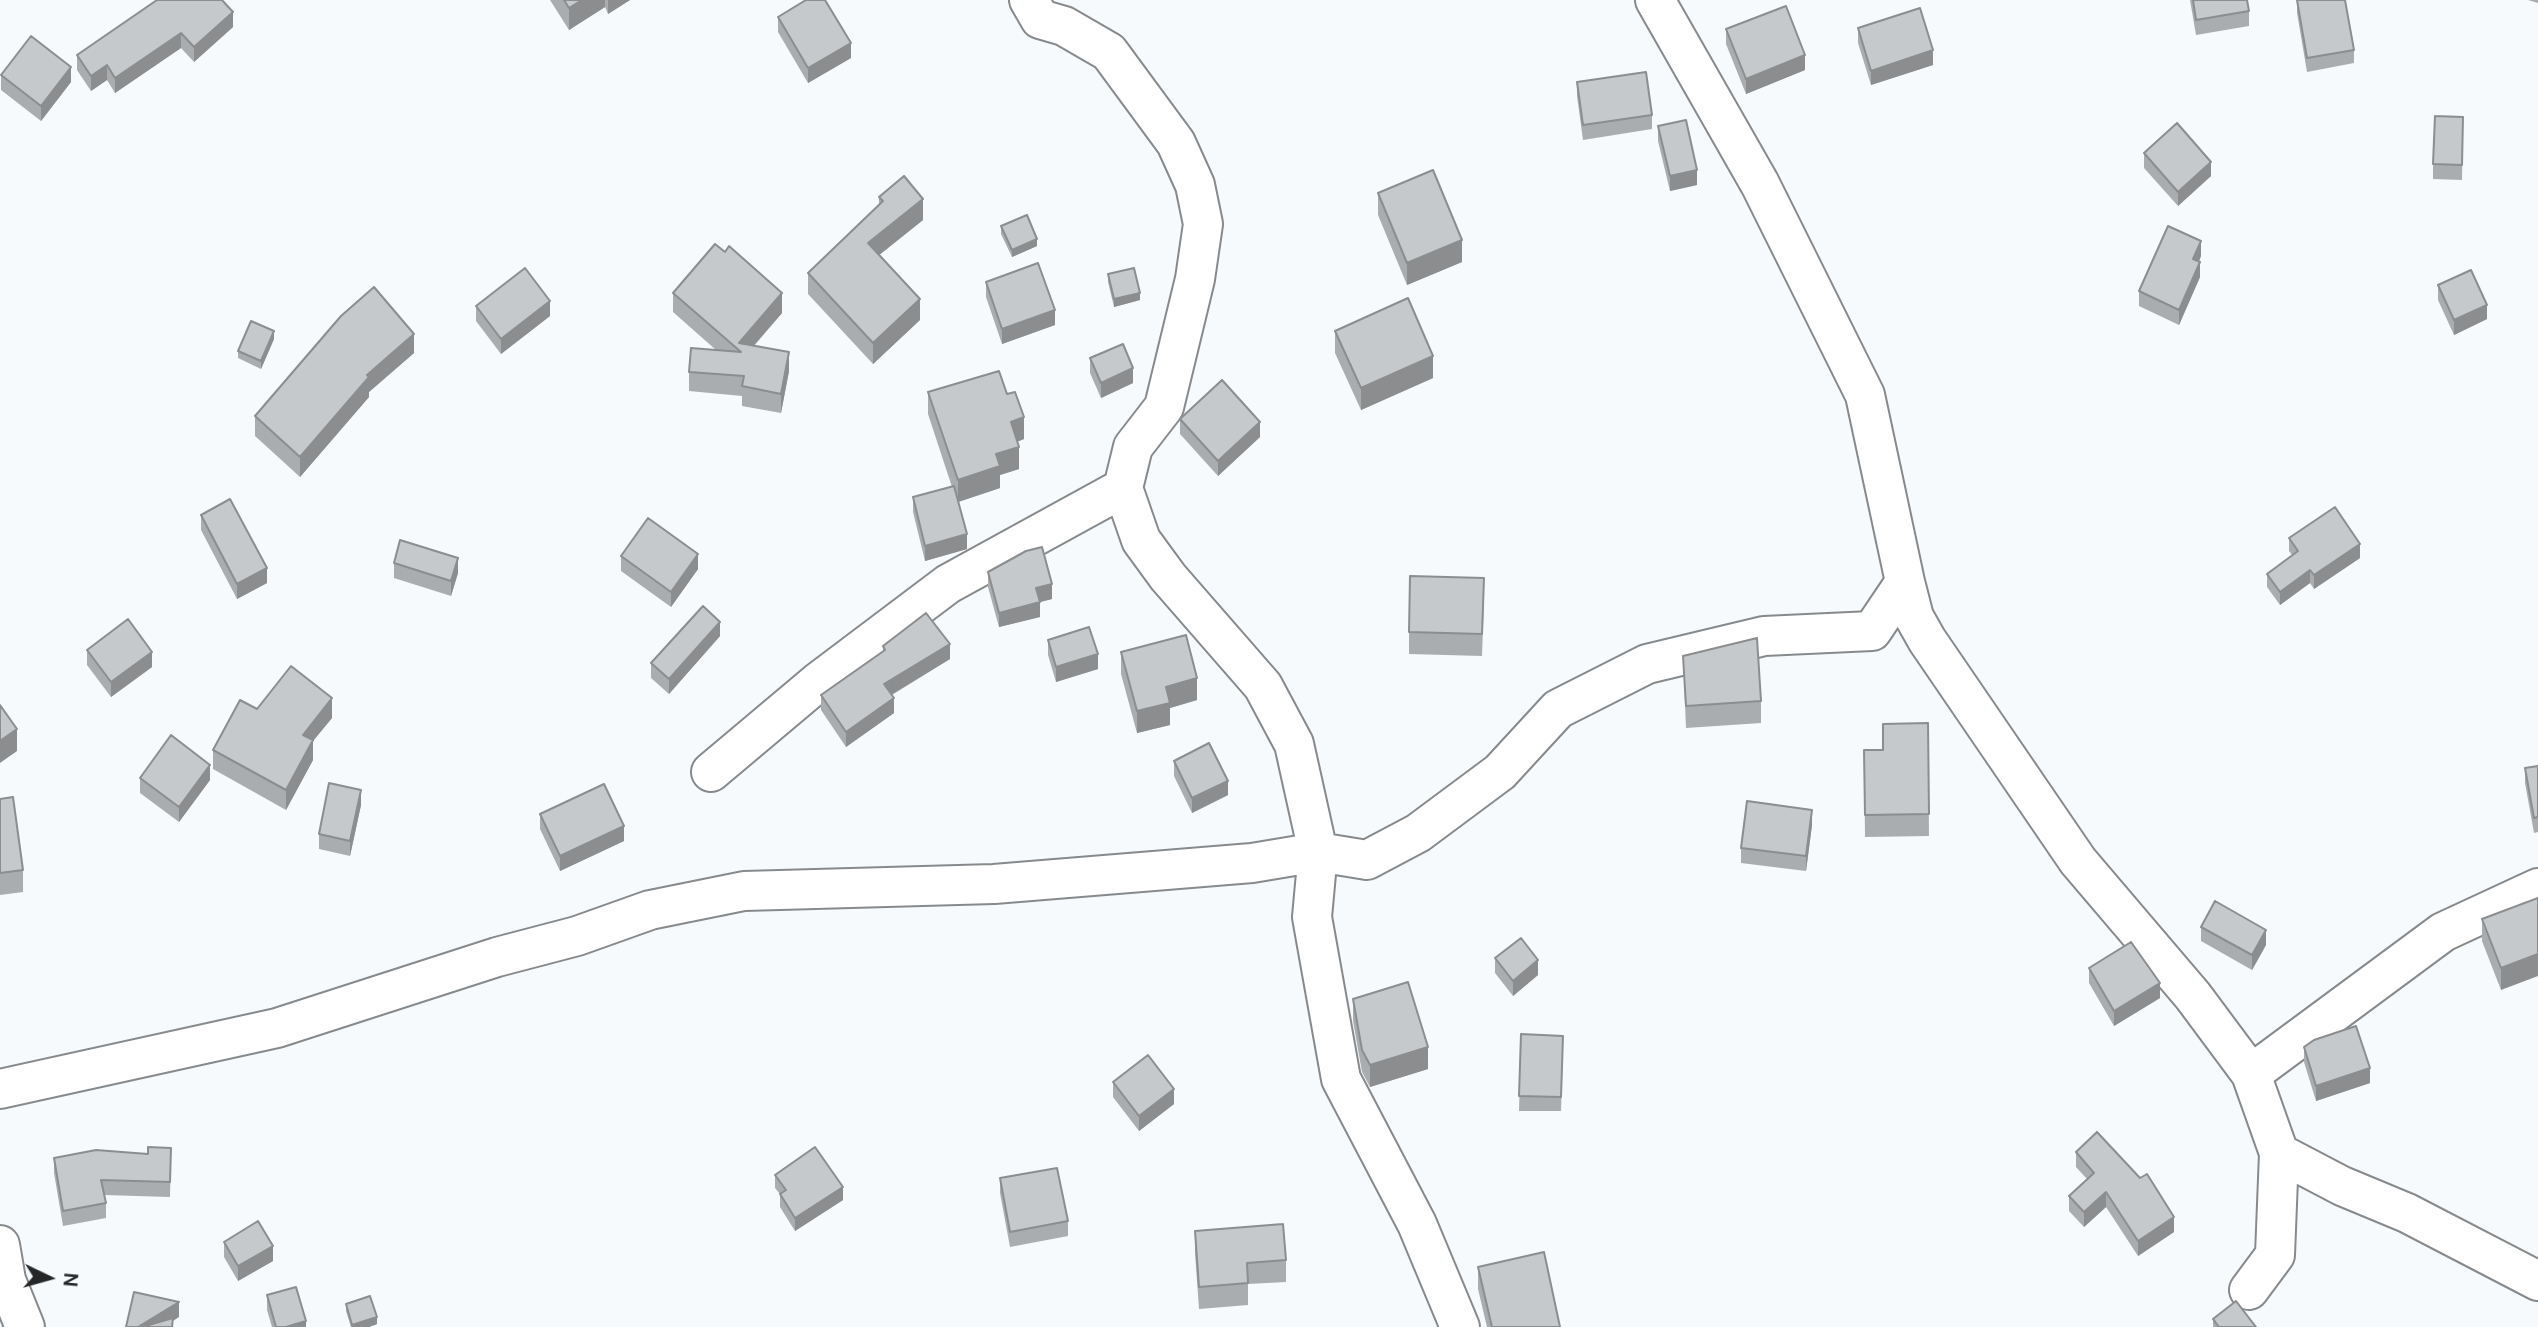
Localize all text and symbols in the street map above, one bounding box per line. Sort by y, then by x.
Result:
north arrow [14,1243,84,1313]
text: N [57,1272,83,1288]

